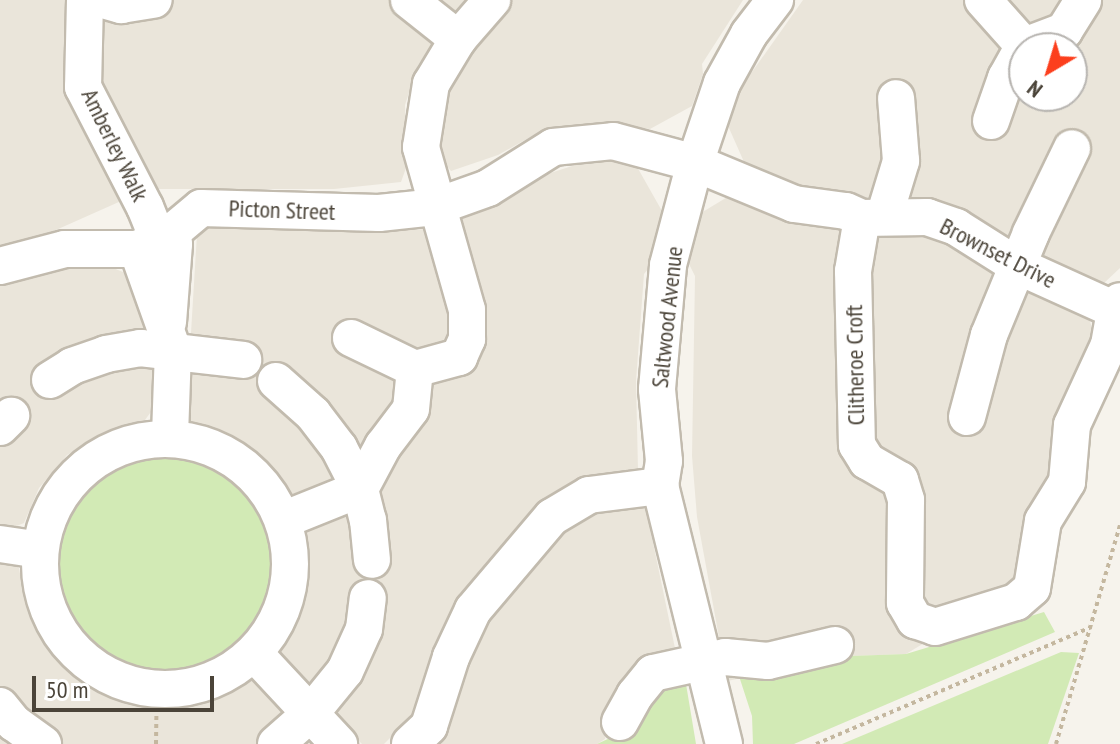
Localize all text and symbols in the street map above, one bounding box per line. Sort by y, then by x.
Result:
north arrow [1008,32,1088,112]
text: N [1021,75,1048,104]
street label: Amberley Walk [75,83,155,207]
street label: Picton Street [228,194,336,226]
street label: Brownset Drive [935,212,1061,294]
street label: Saltwood Avenue [645,244,689,390]
street label: Clitheroe Croft [840,304,870,426]
scale bar [36,660,218,710]
text: 50 m [46,674,88,705]

